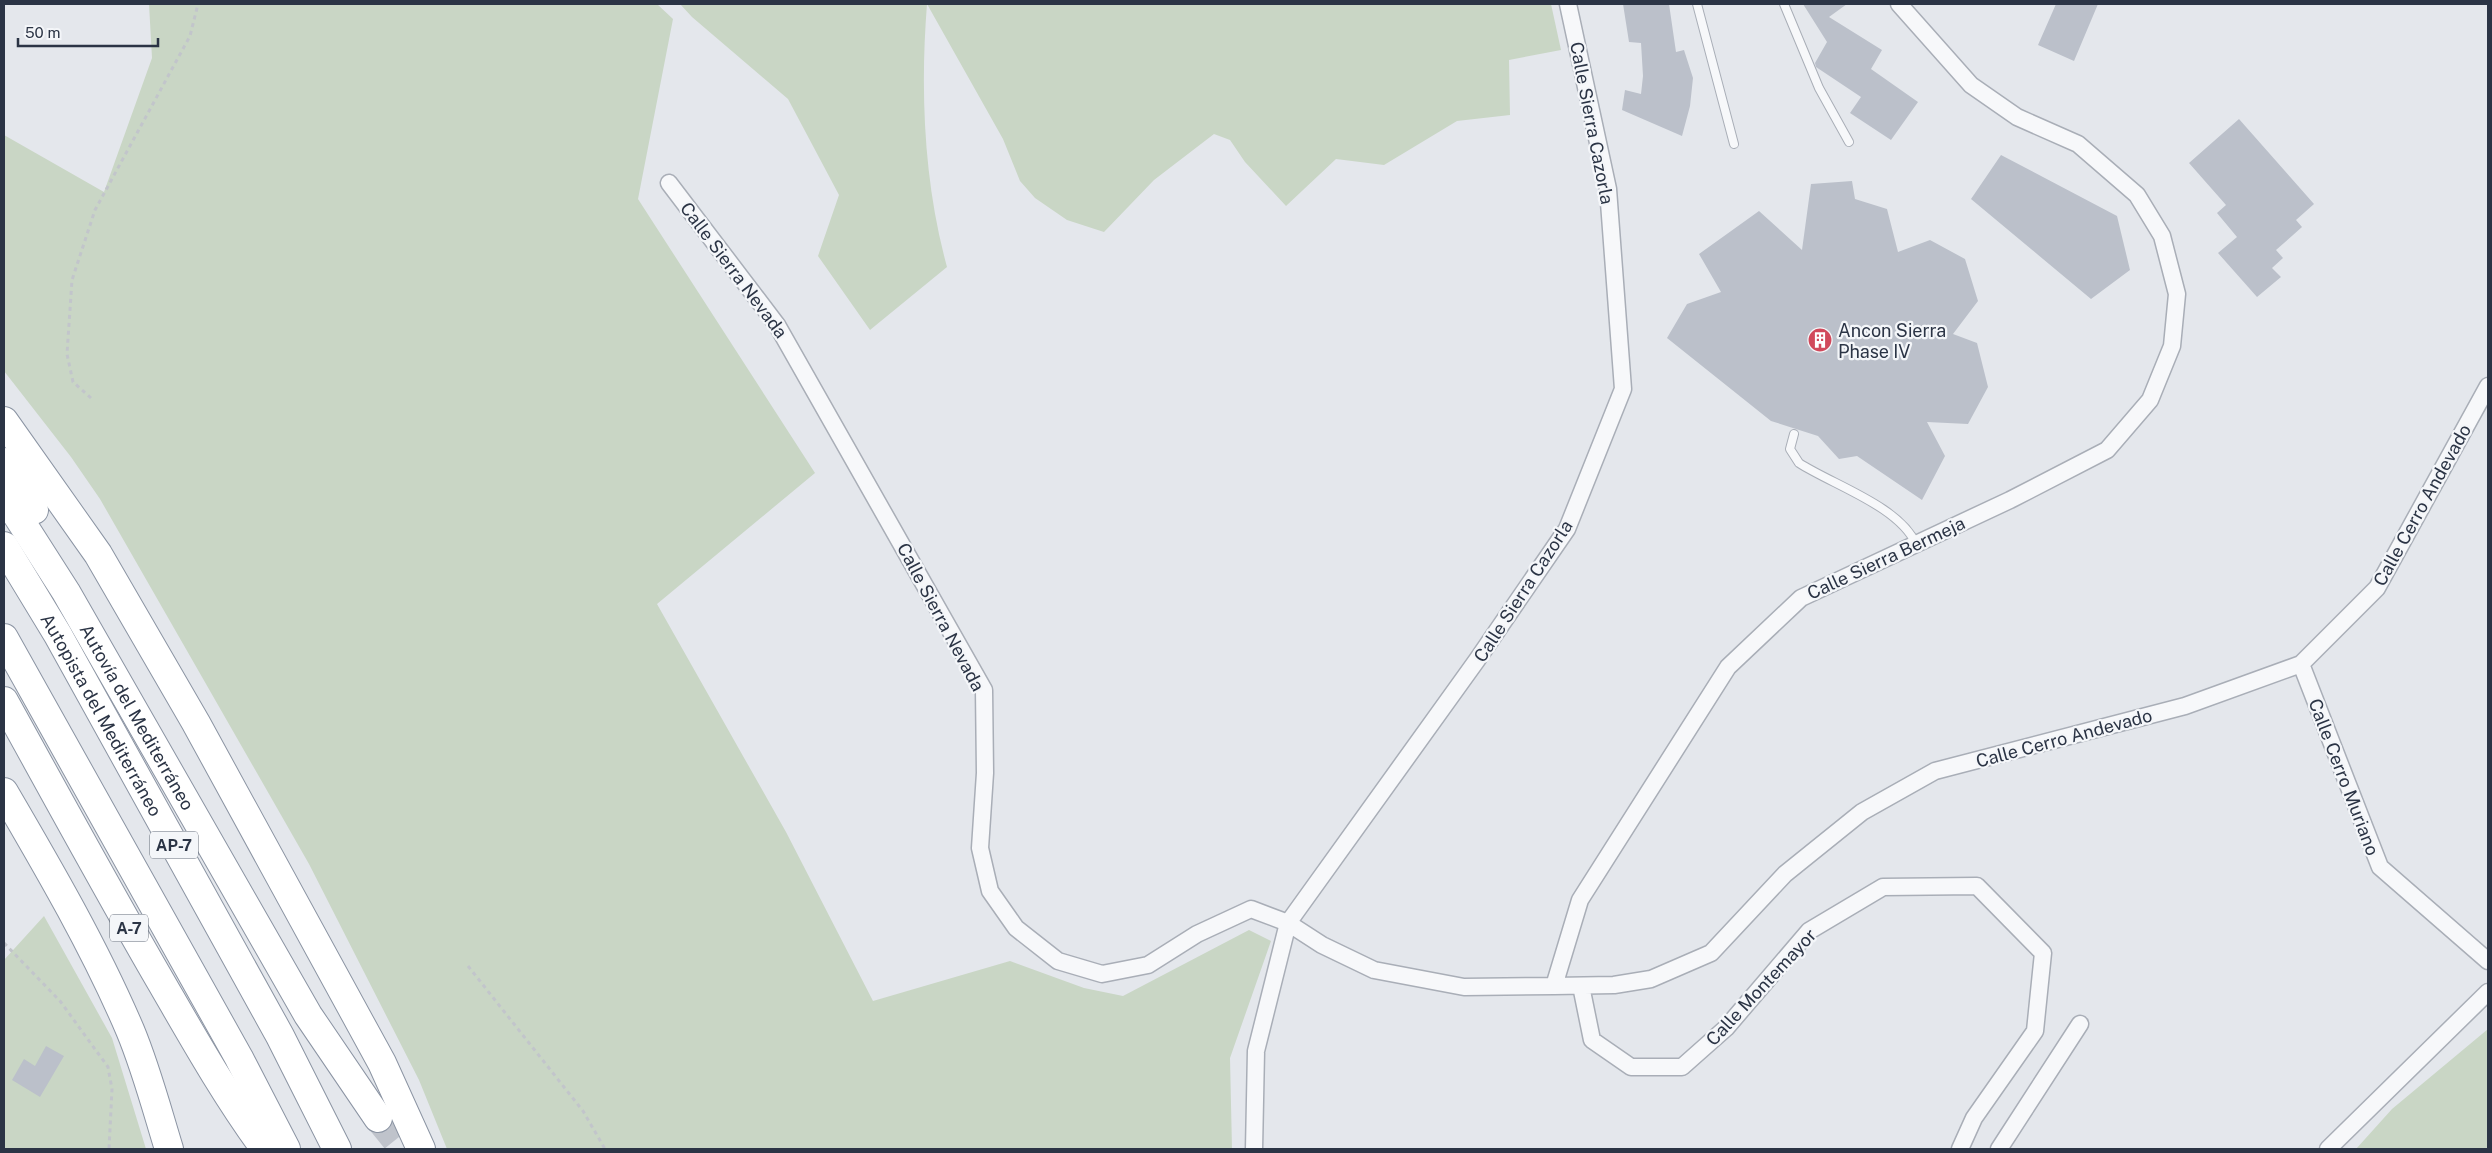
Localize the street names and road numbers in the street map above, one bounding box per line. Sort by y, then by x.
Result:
street label: Calle Sierra Cazorla [1566,40,1618,206]
street label: Calle Sierra Nevada [676,198,792,342]
street label: Calle Cerro Andevado [2369,421,2475,589]
street label: Calle Sierra Bermeja [1804,512,1968,604]
street label: Calle Sierra Cazorla [1469,516,1577,666]
street label: Calle Sierra Nevada [893,539,989,695]
street label: Autopista del Mediterráneo [37,609,167,820]
street label: Autovía del Mediterráneo [76,620,199,814]
street label: Calle Cerro Muriano [2304,696,2384,858]
street label: Calle Cerro Andevado [1974,704,2154,772]
road number: AP-7 [150,832,198,858]
road number: A-7 [110,914,148,941]
street label: Calle Montemayor [1702,924,1820,1050]

